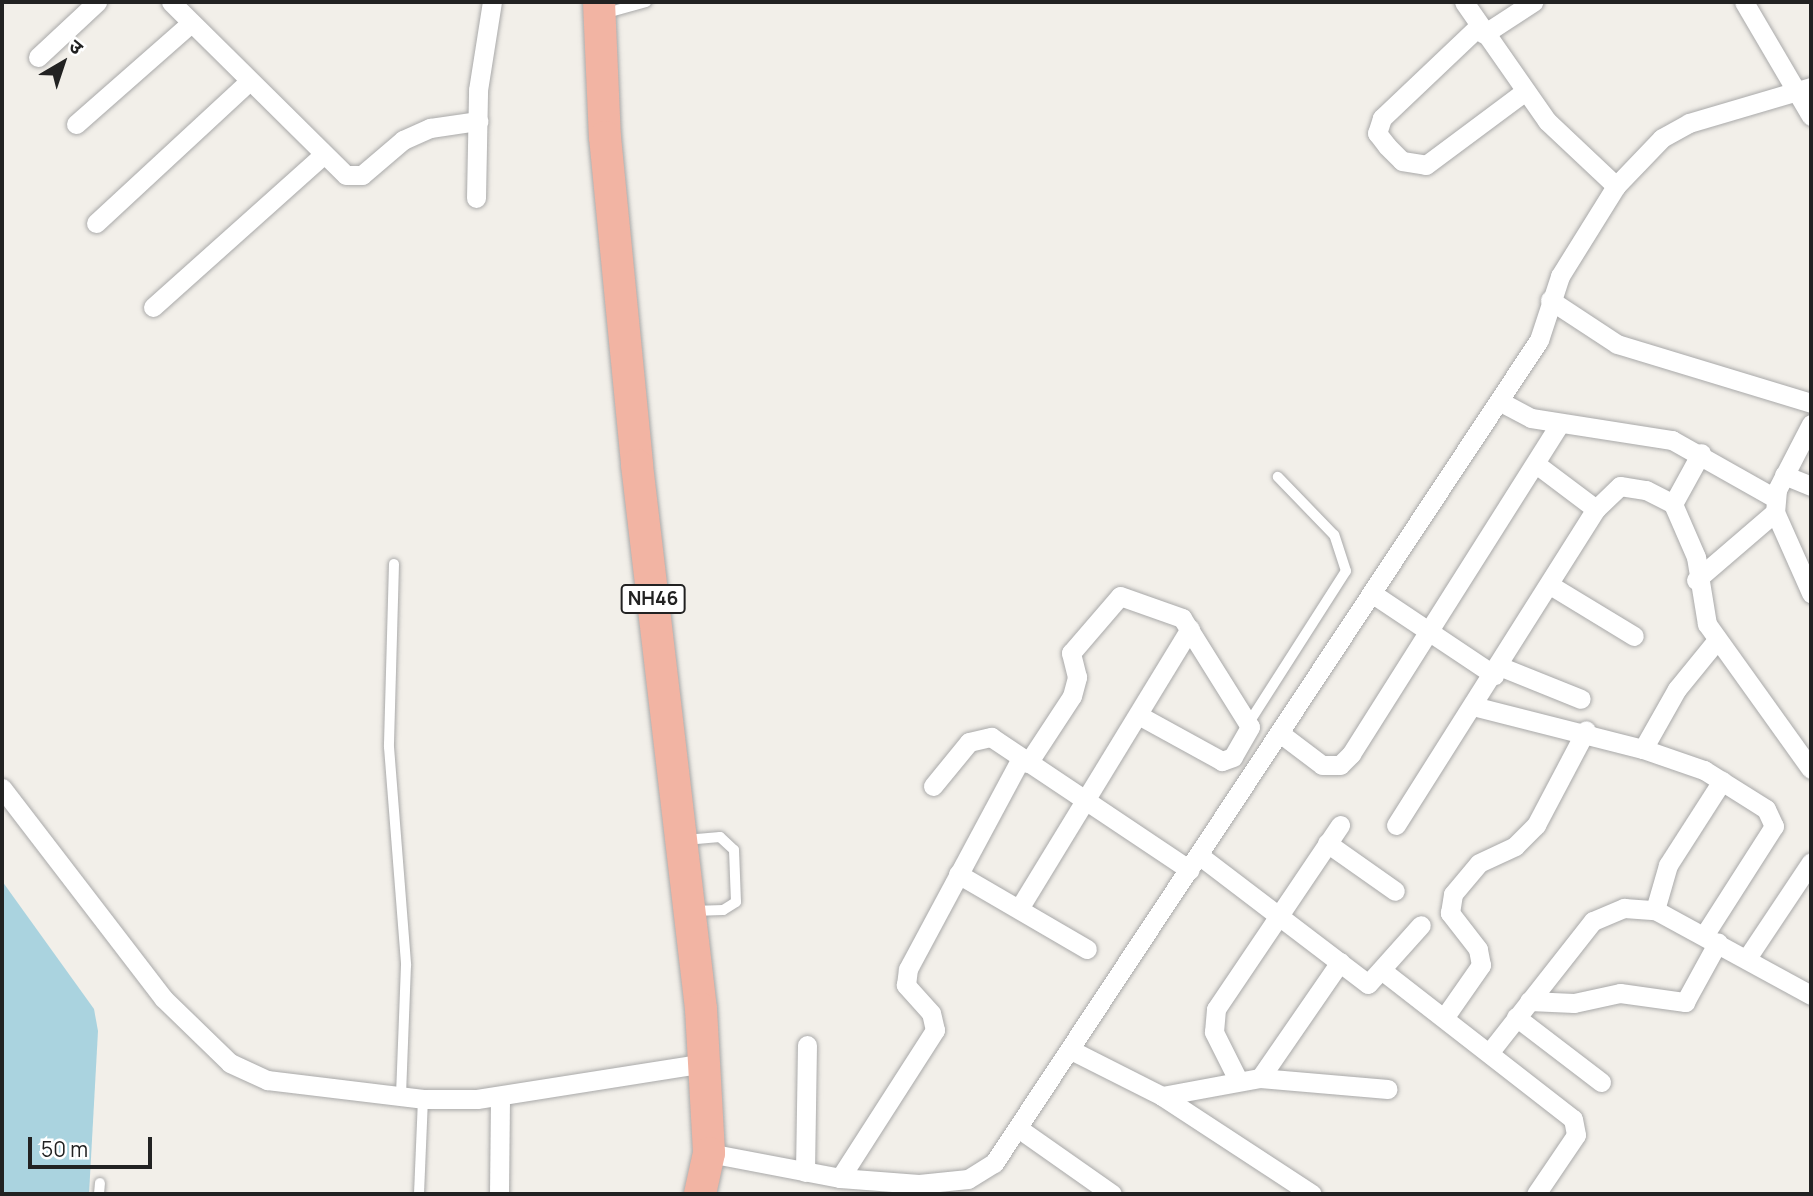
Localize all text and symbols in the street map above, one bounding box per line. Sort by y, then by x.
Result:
north arrow [28,28,98,98]
text: उ [64,33,89,60]
road number: NH46 [620,584,686,614]
scale bar [32,1122,156,1166]
text: 50 m [41,1135,88,1163]

